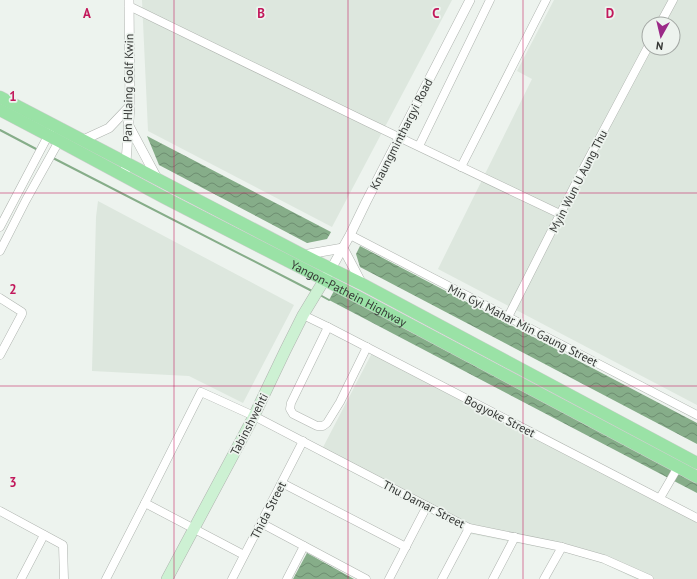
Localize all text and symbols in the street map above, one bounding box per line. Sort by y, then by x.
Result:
text: A [83,5,91,22]
text: B [257,5,265,22]
text: C [432,5,440,22]
text: D [606,5,614,22]
north arrow [641,16,681,56]
street label: Pan Hlaing Golf Kwin [120,34,136,142]
text: N [655,38,664,53]
street label: Knaungminthargyi Road [366,76,436,192]
text: 1 [9,88,17,105]
street label: Myin Wun U Aung Thu [546,127,610,235]
street label: Yangon-Pathein Highway [288,256,410,329]
text: 2 [9,281,17,298]
street label: Min Gyi Mahar Min Gaung Street [446,281,600,369]
street label: Tabinshwehti [227,390,271,458]
street label: Bogyoke Street [462,392,538,440]
text: 3 [9,474,17,491]
street label: Thu Damar Street [380,477,468,531]
street label: Thida Street [247,479,289,541]

